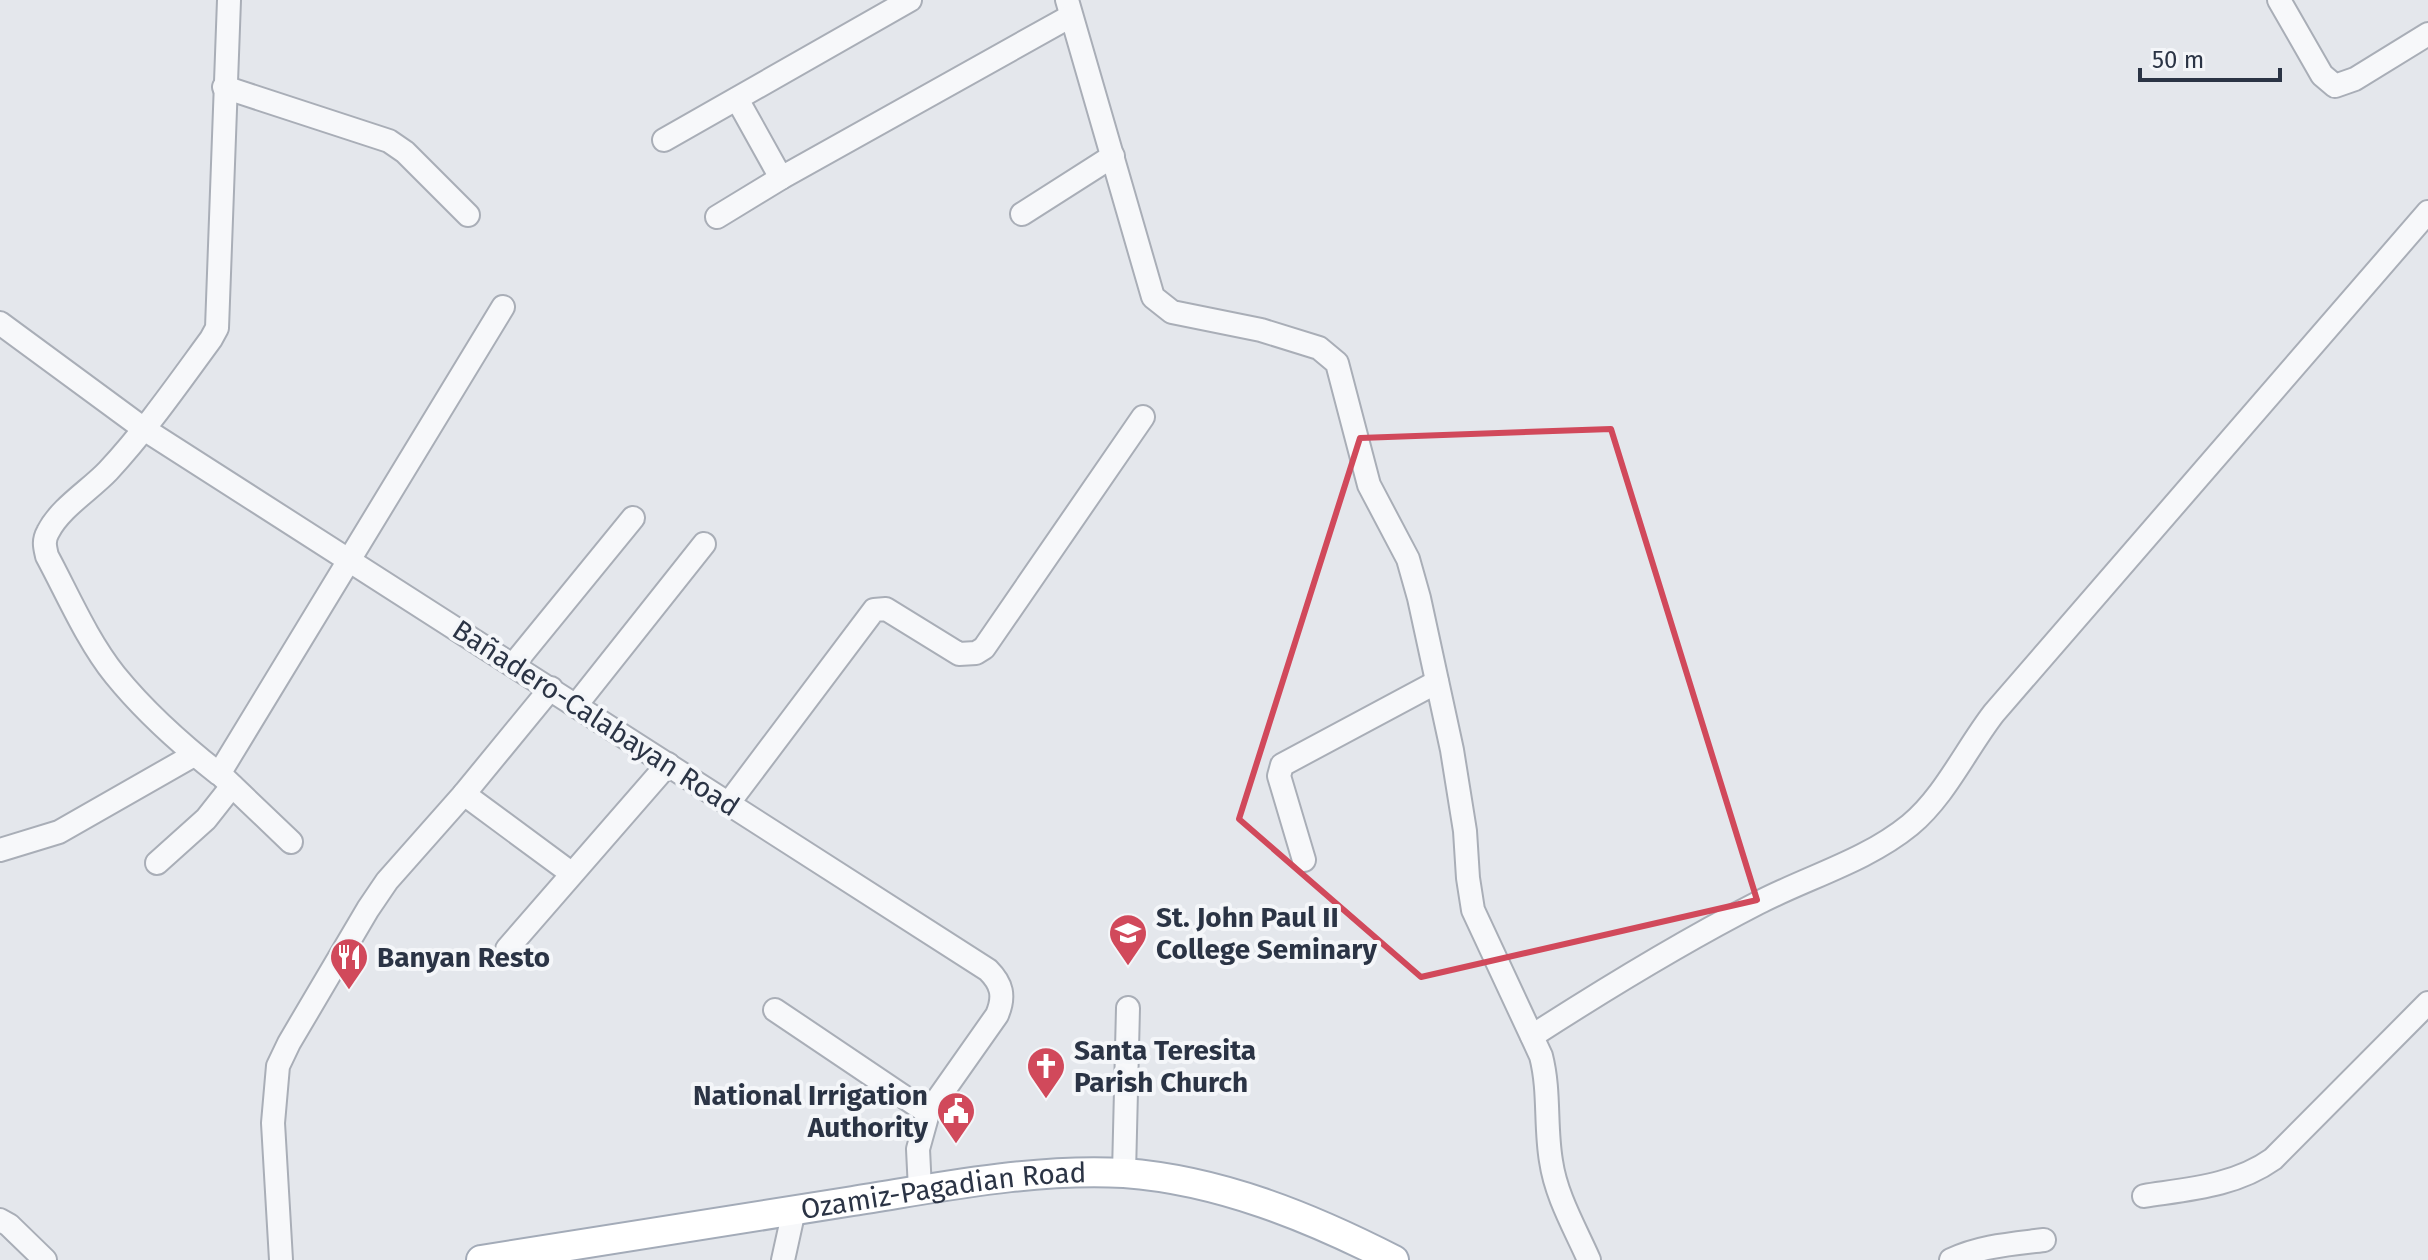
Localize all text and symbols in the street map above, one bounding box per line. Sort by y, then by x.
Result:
scale bar [2140,32,2280,82]
text: 50 m [2152,46,2204,74]
street label: Bañadero-Calabayan Road [446,613,746,823]
place label: St. John Paul II College Seminary [1156,901,1378,966]
school or university icon: St. John Paul II College Seminary [1107,912,1149,967]
restaurant icon: Banyan Resto [328,936,370,991]
place label: Banyan Resto [377,941,550,974]
place label: Santa Teresita Parish Church [1074,1034,1256,1099]
church icon: Santa Teresita Parish Church [1025,1045,1067,1100]
place label: National Irrigation Authority [693,1079,928,1144]
public building icon: National Irrigation Authority [935,1090,977,1145]
street label: Ozamiz-Pagadian Road [798,1156,1087,1225]

